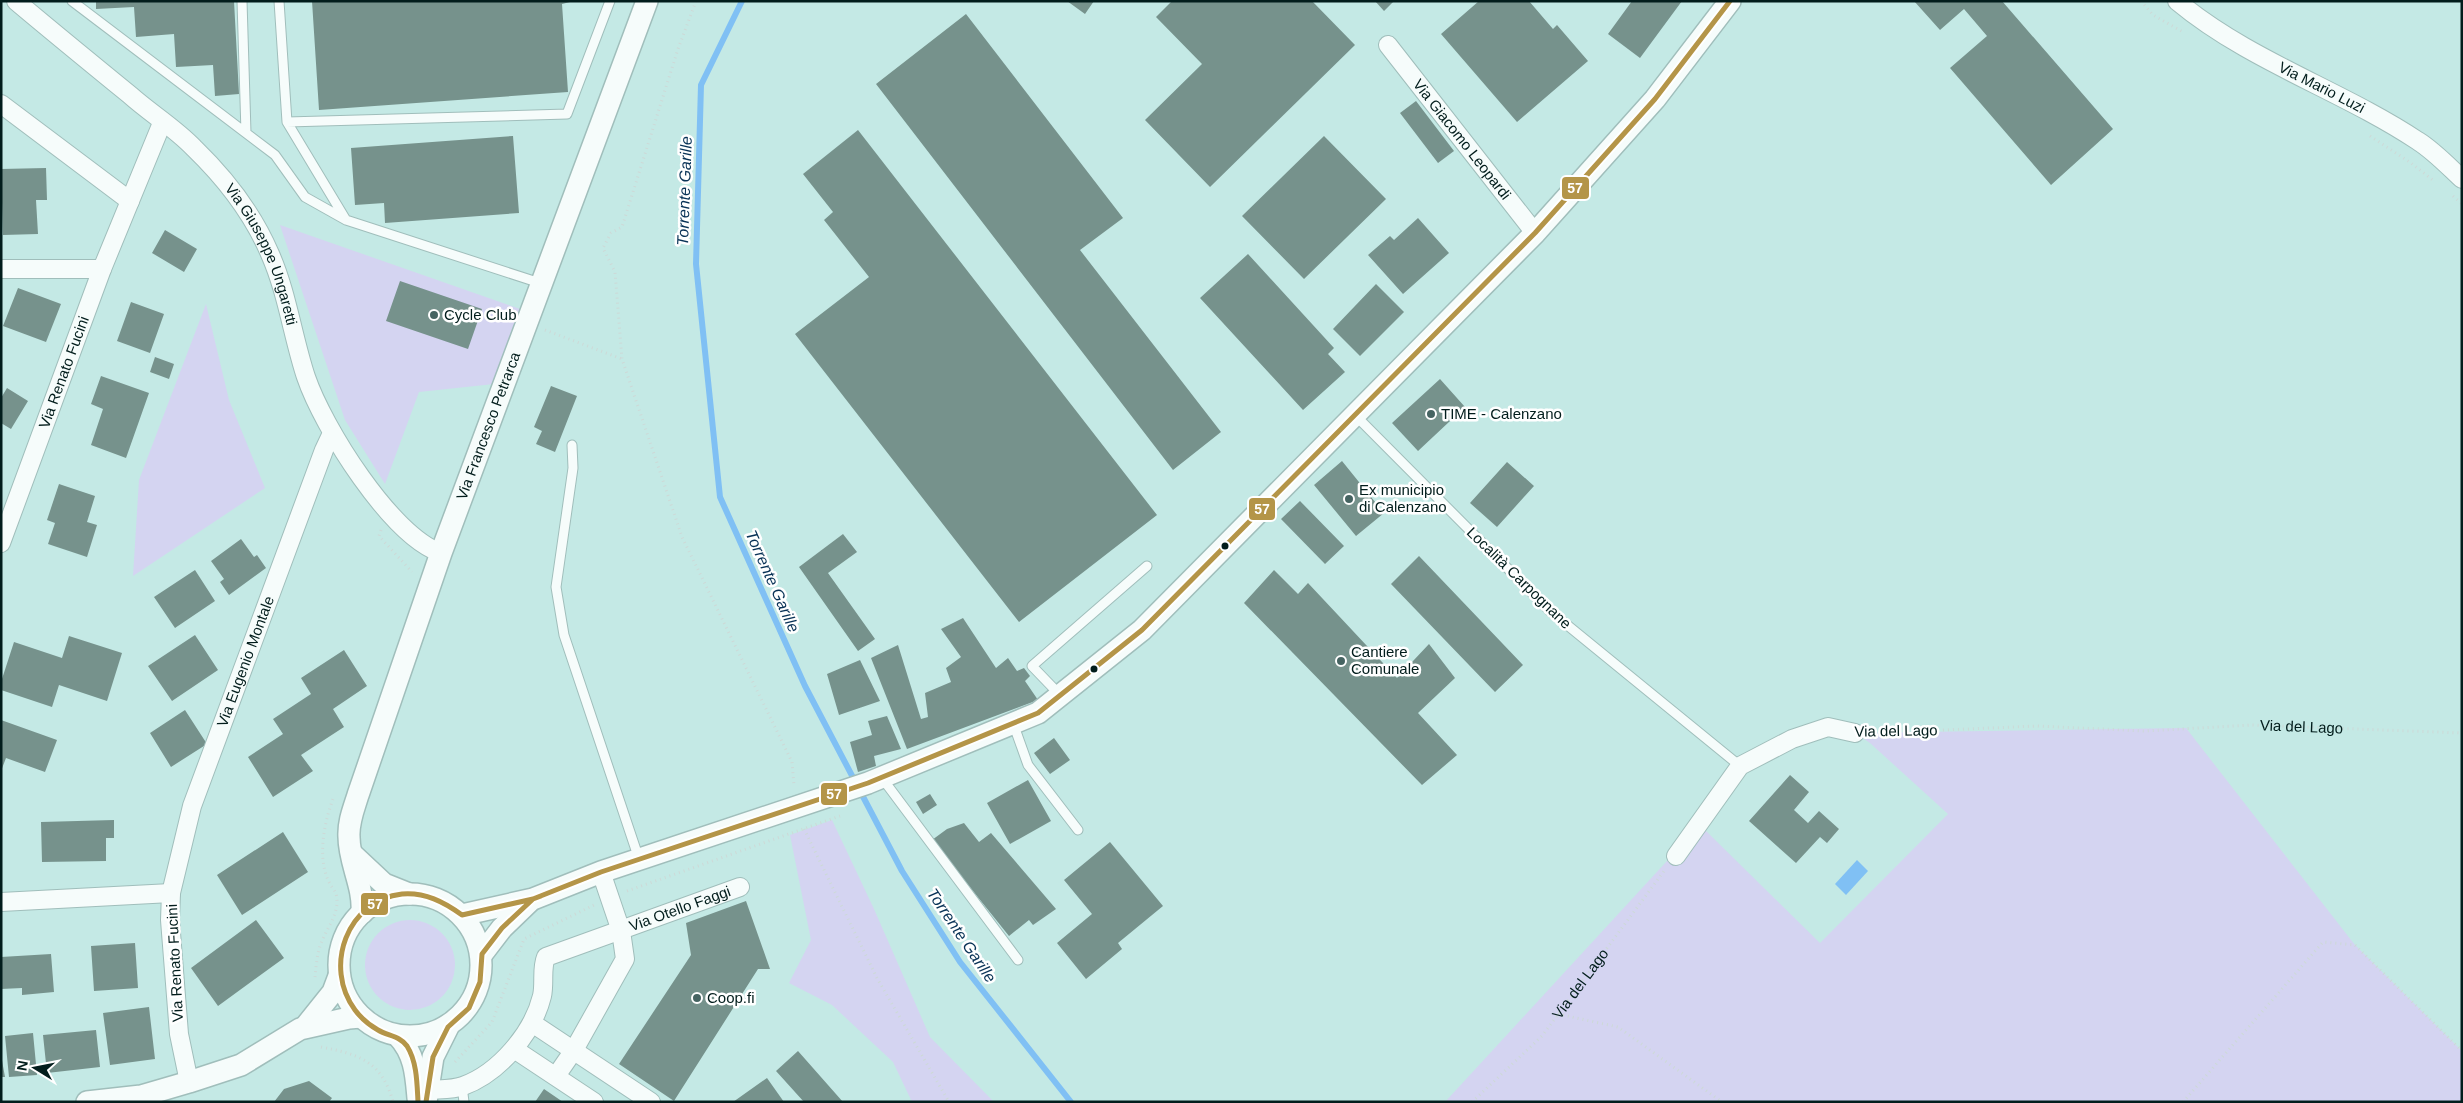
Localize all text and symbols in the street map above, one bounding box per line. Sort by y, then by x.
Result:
street label: Via Mario Luzi [2276,58,2368,116]
street label: Via Giacomo Leopardi [1410,76,1515,203]
water label: Torrente Garille [674,136,695,246]
line badge: 57 [1561,176,1590,200]
street label: Via Giuseppe Ungaretti [222,180,301,327]
text: 57 [1567,180,1583,196]
place label: Cycle Club [444,306,517,323]
marker: Cycle Club [428,309,440,321]
street label: Via Renato Fucini [35,314,92,430]
street label: Via Francesco Petrarca [453,349,523,502]
place label: TIME - Calenzano [1441,405,1562,422]
marker: TIME - Calenzano [1425,408,1437,420]
place label: Ex municipio di Calenzano [1359,481,1447,515]
marker: Ex municipio di Calenzano [1343,493,1355,505]
line badge: 57 [1248,497,1276,521]
text: 57 [1254,501,1270,517]
street label: Località Carpognane [1464,523,1575,632]
water label: Torrente Garille [742,528,803,635]
unlabelled marker [1220,541,1230,551]
street label: Via Eugenio Montale [213,594,277,729]
place label: Cantiere Comunale [1351,643,1419,677]
marker: Cantiere Comunale [1335,655,1347,667]
unlabelled marker [1089,664,1099,674]
street label: Via del Lago [2260,716,2343,736]
street label: Via del Lago [1854,721,1938,740]
line badge: 57 [820,782,848,806]
text: 57 [826,786,842,802]
street label: Via Otello Faggi [627,882,733,934]
water label: Torrente Garille [924,885,999,986]
line badge: 57 [360,892,389,916]
text: 57 [367,896,383,912]
street label: Via Renato Fucini [163,904,186,1022]
street label: Via del Lago [1549,945,1612,1022]
place label: Coop.fi [707,989,755,1006]
marker: Coop.fi [691,992,703,1004]
north arrow [10,1043,60,1093]
text: N [13,1059,31,1072]

